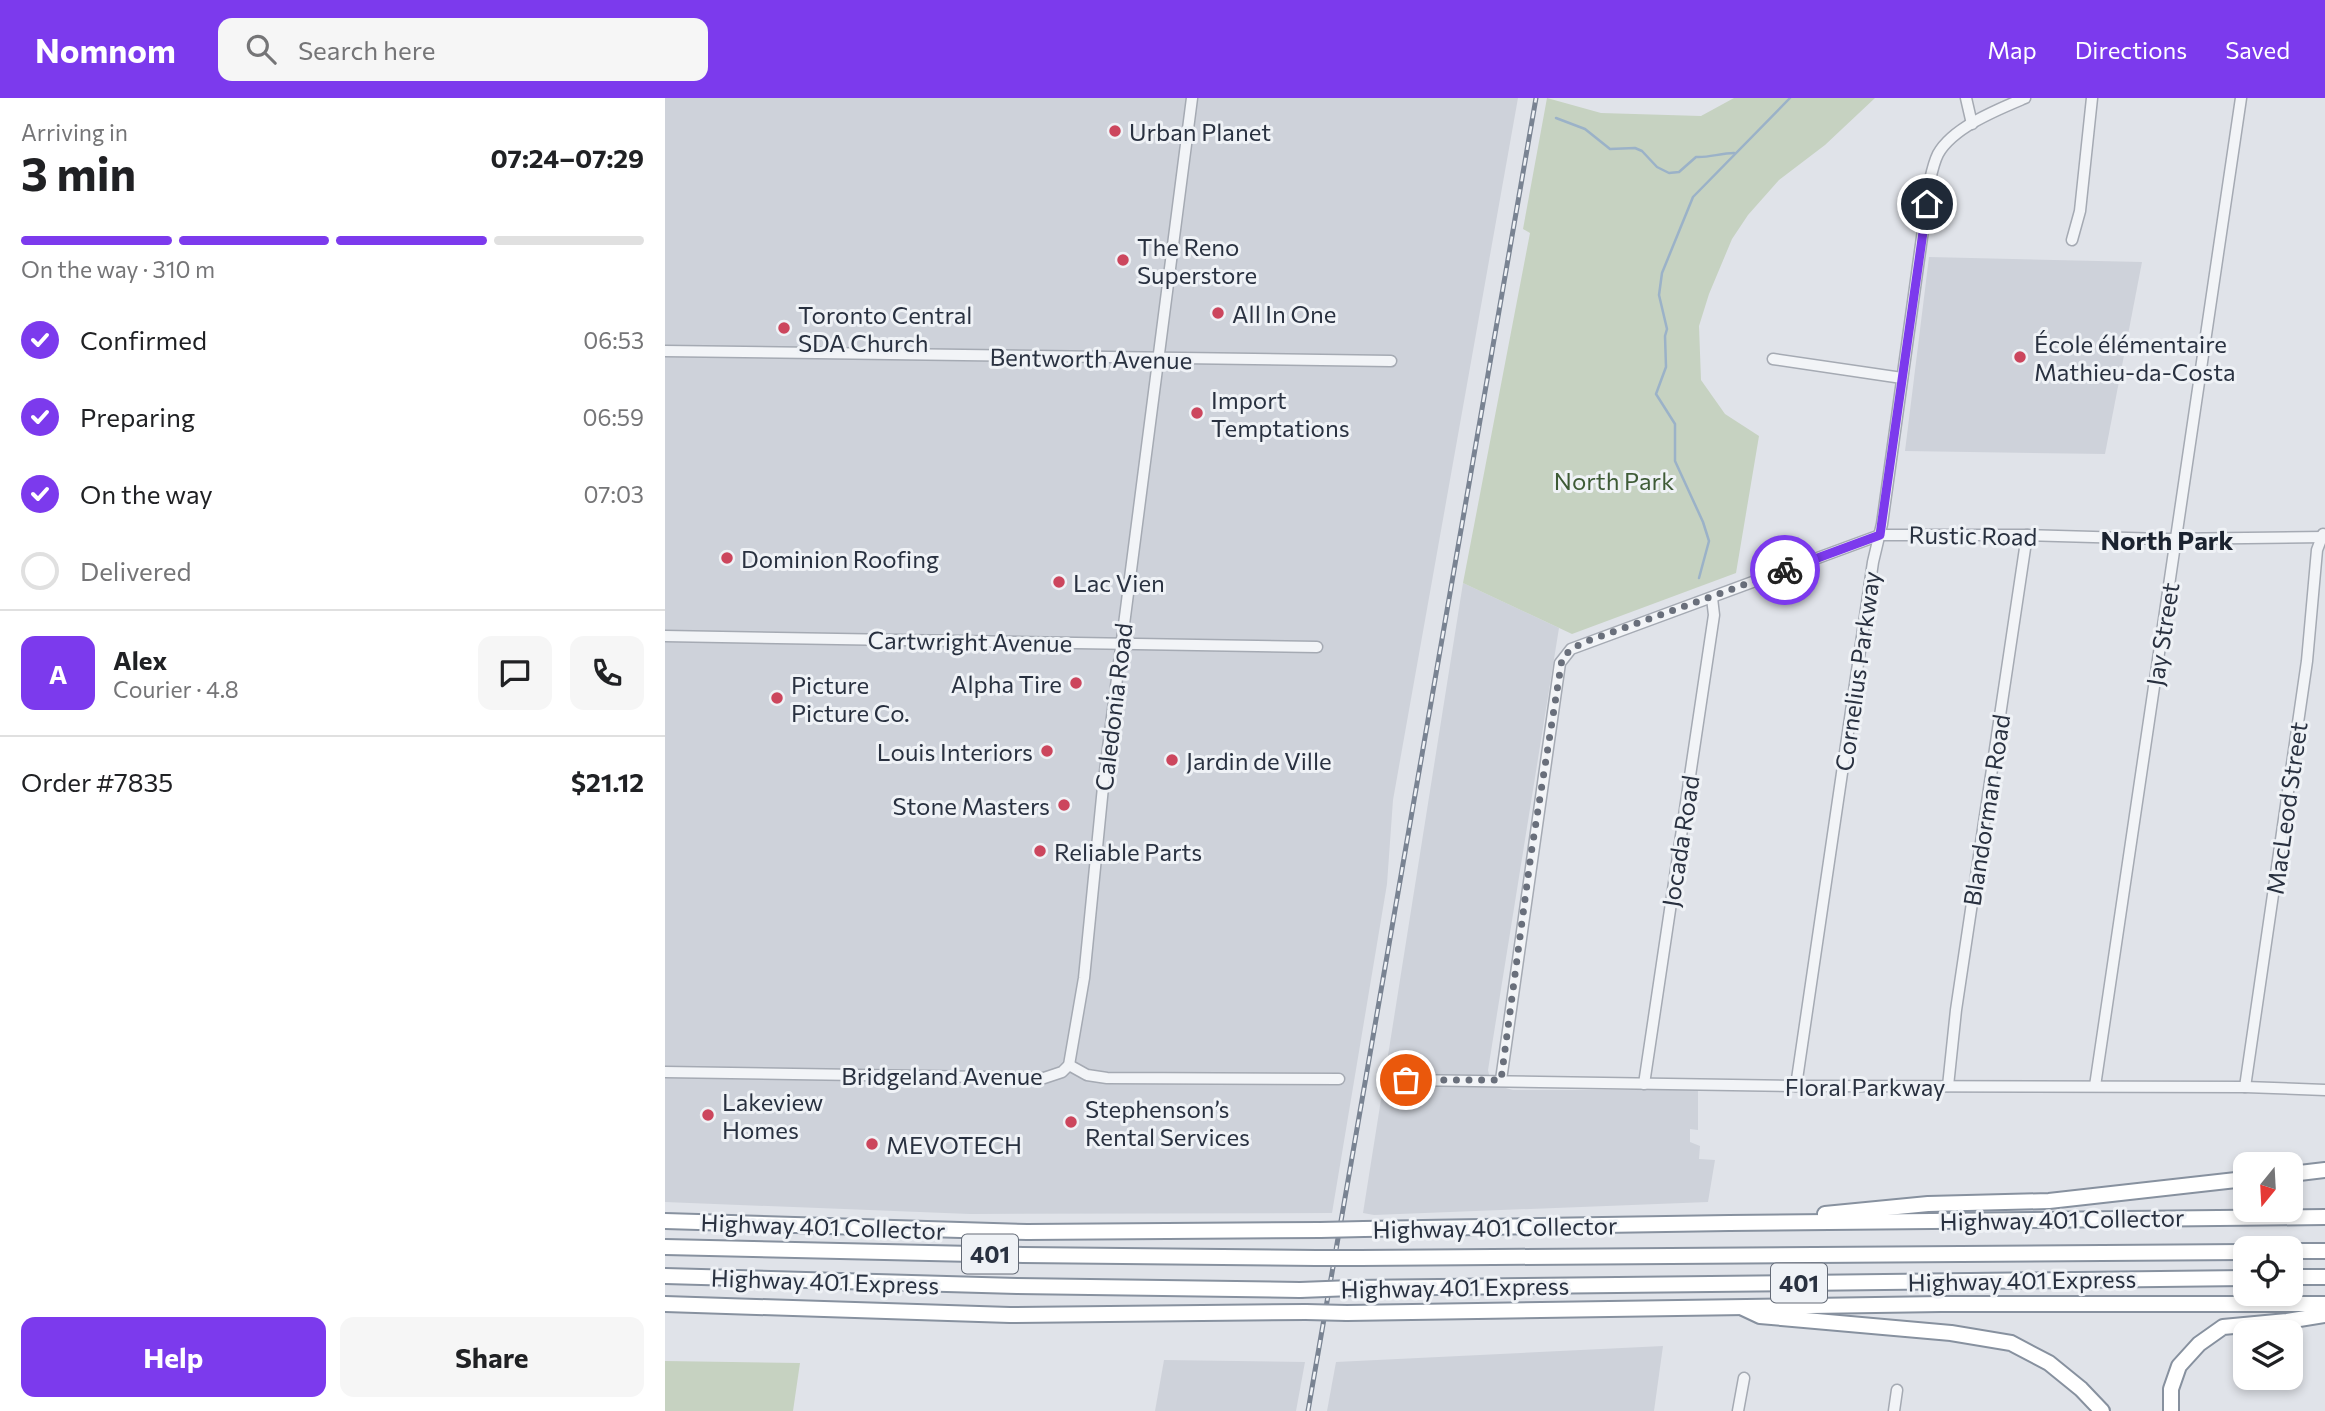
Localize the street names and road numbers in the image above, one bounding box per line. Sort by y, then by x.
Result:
street label: Bentworth Avenue [989,342,1193,374]
street label: Rustic Road [1908,519,2038,551]
street label: Cornelius Parkway [1829,569,1885,773]
street label: Jay Street [2140,580,2184,688]
street label: Caledonia Road [1088,621,1138,793]
street label: Cartwright Avenue [867,625,1073,657]
street label: Blandorman Road [1957,712,2015,908]
street label: MacLeod Street [2260,720,2313,896]
street label: Jocada Road [1655,773,1705,909]
street label: Bridgeland Avenue [841,1061,1043,1090]
street label: Floral Parkway [1785,1072,1945,1101]
street label: Highway 401 Collector [1939,1202,2185,1236]
street label: Highway 401 Collector [700,1207,946,1245]
street label: Highway 401 Collector [1372,1210,1618,1244]
road number: 401 [962,1234,1018,1274]
street label: Highway 401 Express [710,1263,940,1299]
road number: 401 [1771,1264,1827,1302]
street label: Highway 401 Express [1907,1264,2137,1296]
street label: Highway 401 Express [1340,1271,1570,1303]

